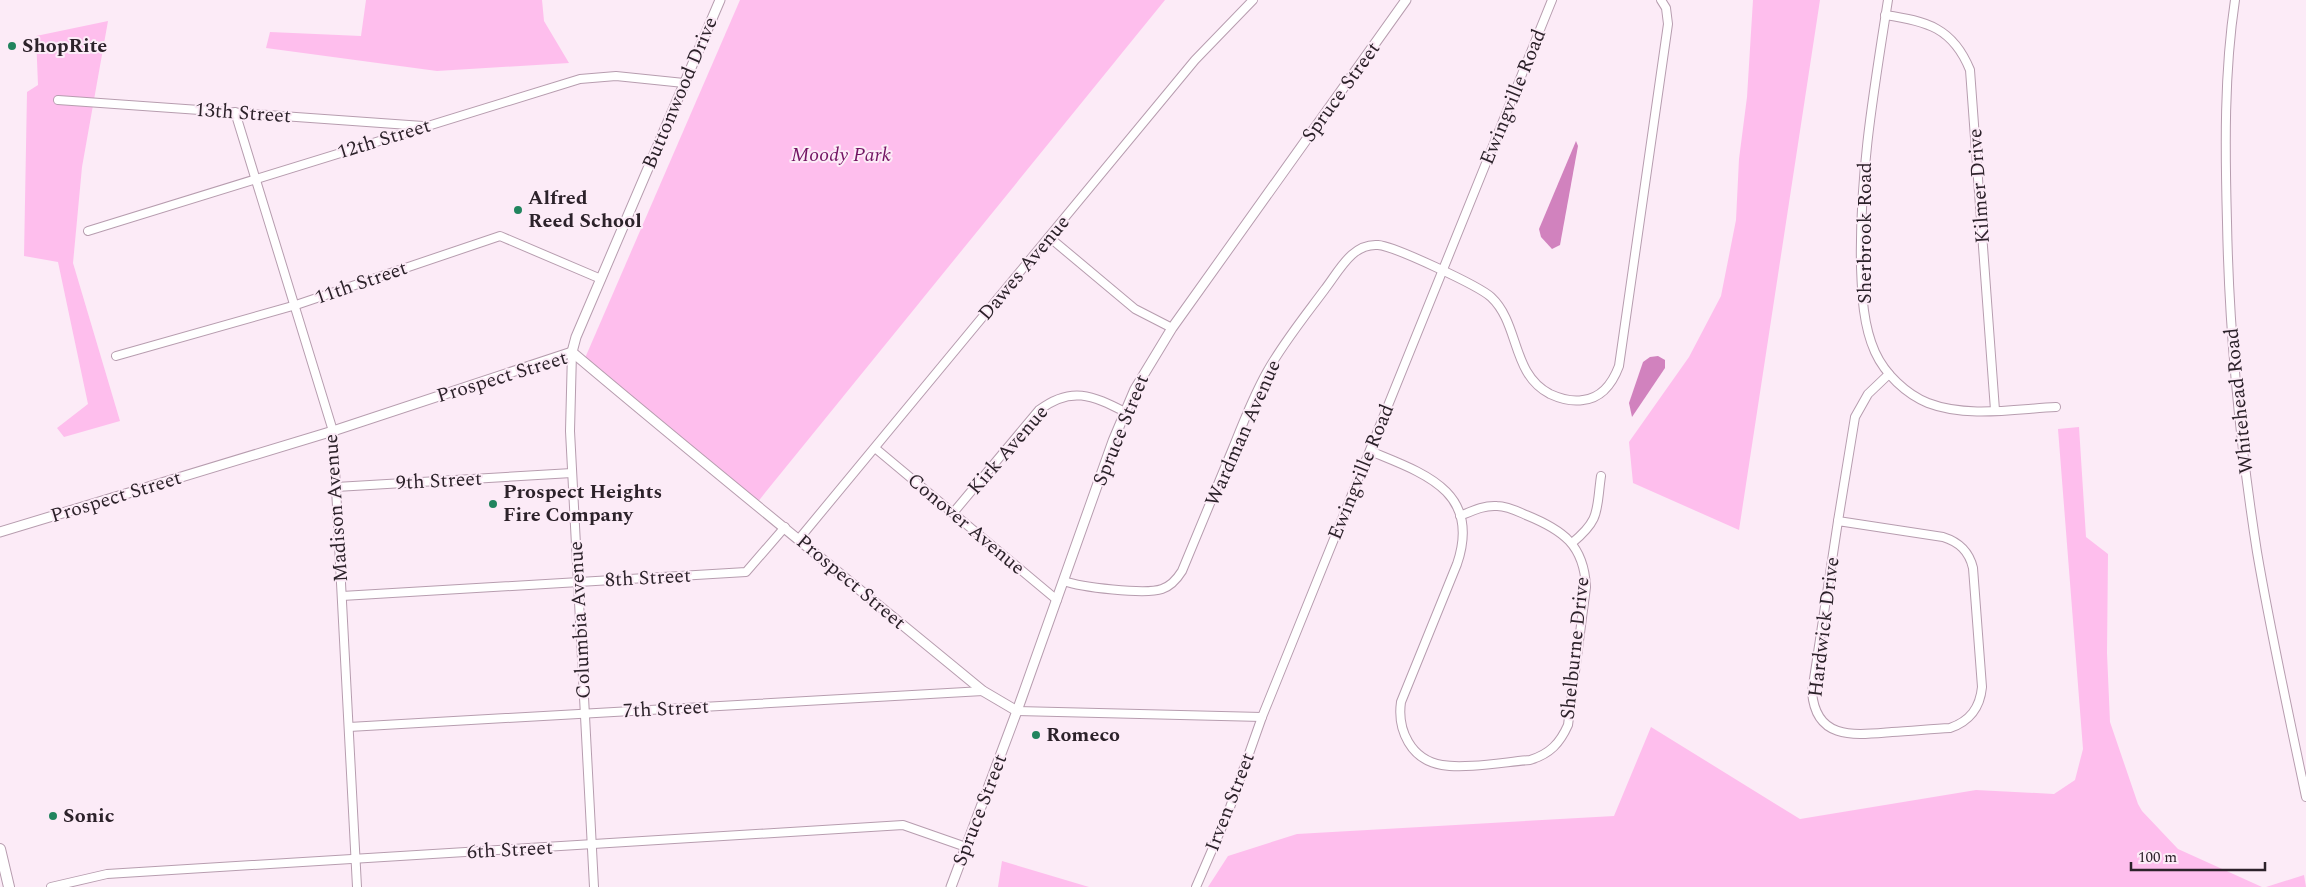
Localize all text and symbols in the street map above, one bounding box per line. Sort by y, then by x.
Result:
street label: Buttonwood Drive [634,12,726,174]
street label: Ewingville Road [1472,25,1554,169]
place label: ShopRite [22,31,107,61]
street label: Spruce Street [1294,36,1388,148]
marker: ShopRite [6,40,18,52]
street label: 13th Street [194,95,292,131]
street label: 12th Street [334,111,434,167]
street label: Kilmer Drive [1960,128,1998,244]
park label: Moody Park [791,140,892,170]
street label: Sherbrook Road [1850,162,1880,304]
place label: Alfred Reed School [528,183,642,236]
marker: Alfred Reed School [512,204,524,216]
street label: Dawes Avenue [971,209,1077,327]
street label: 11th Street [311,253,411,313]
street label: Whitehead Road [2216,327,2262,475]
street label: Prospect Street [433,343,571,411]
street label: Wardman Avenue [1197,355,1289,511]
street label: Spruce Street [1085,370,1157,490]
street label: Kirk Avenue [960,398,1056,502]
street label: Ewingville Road [1320,400,1402,544]
street label: Madison Avenue [316,433,356,583]
street label: Prospect Street [47,463,185,531]
street label: 9th Street [395,464,483,498]
street label: Conover Avenue [900,466,1032,582]
place label: Prospect Heights Fire Company [503,477,662,530]
marker: Prospect Heights Fire Company [487,498,499,510]
street label: Prospect Street [790,527,912,637]
street label: Columbia Avenue [561,540,599,700]
street label: Hardwick Drive [1801,555,1847,699]
street label: 8th Street [604,561,692,595]
street label: Shelburne Drive [1553,575,1597,721]
street label: 7th Street [622,692,710,726]
place label: Romeco [1046,720,1120,750]
marker: Romeco [1030,729,1042,741]
street label: Irven Street [1197,748,1263,856]
street label: Spruce Street [945,750,1015,870]
place label: Sonic [63,801,114,831]
marker: Sonic [47,810,59,822]
street label: 6th Street [466,833,554,867]
scale bar [2131,840,2265,872]
text: 100 m [2138,846,2177,869]

